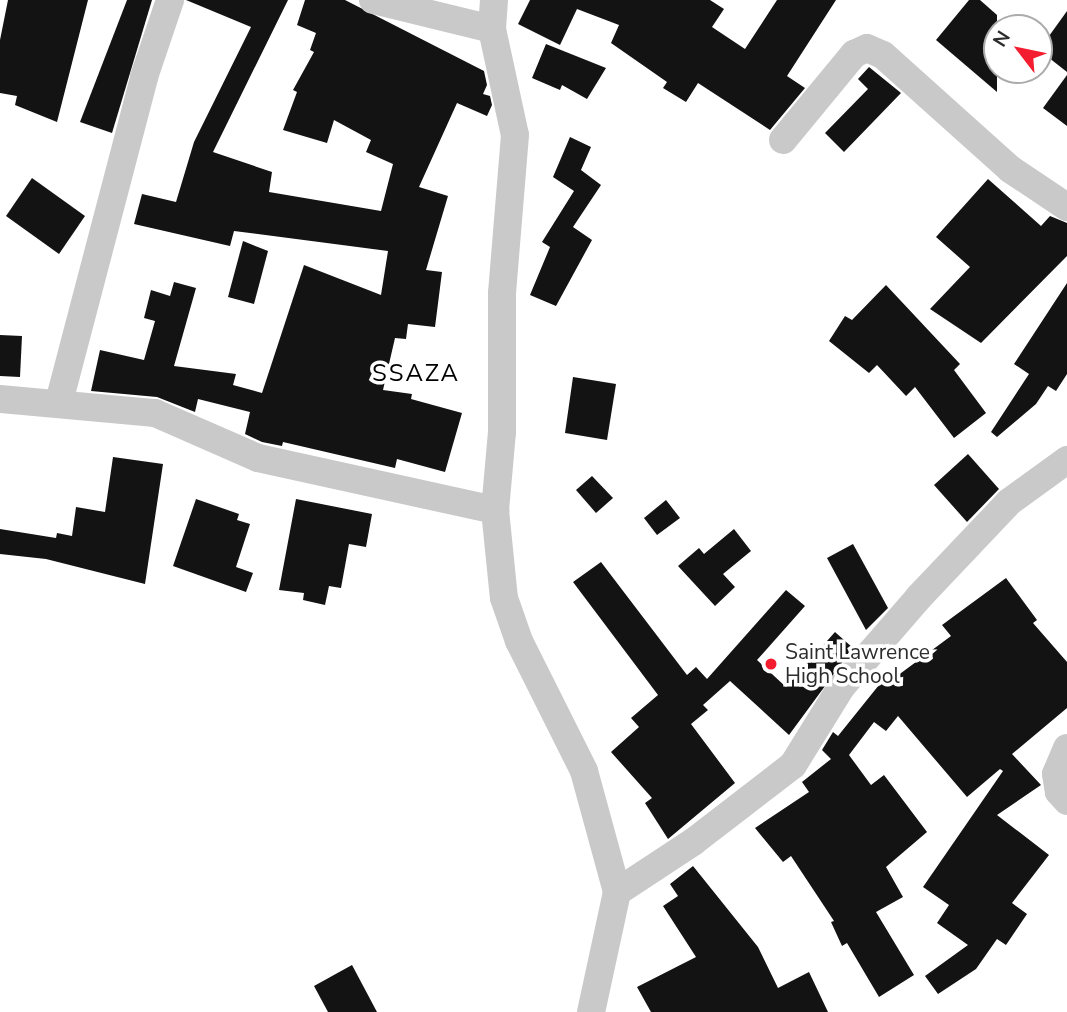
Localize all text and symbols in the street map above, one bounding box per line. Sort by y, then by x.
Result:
north arrow [983,14,1053,84]
text: N [987,26,1017,52]
district label: SSAZA [373,360,459,388]
place label: Saint Lawrence High School [785,639,930,689]
marker: Saint Lawrence High School [763,656,779,672]

